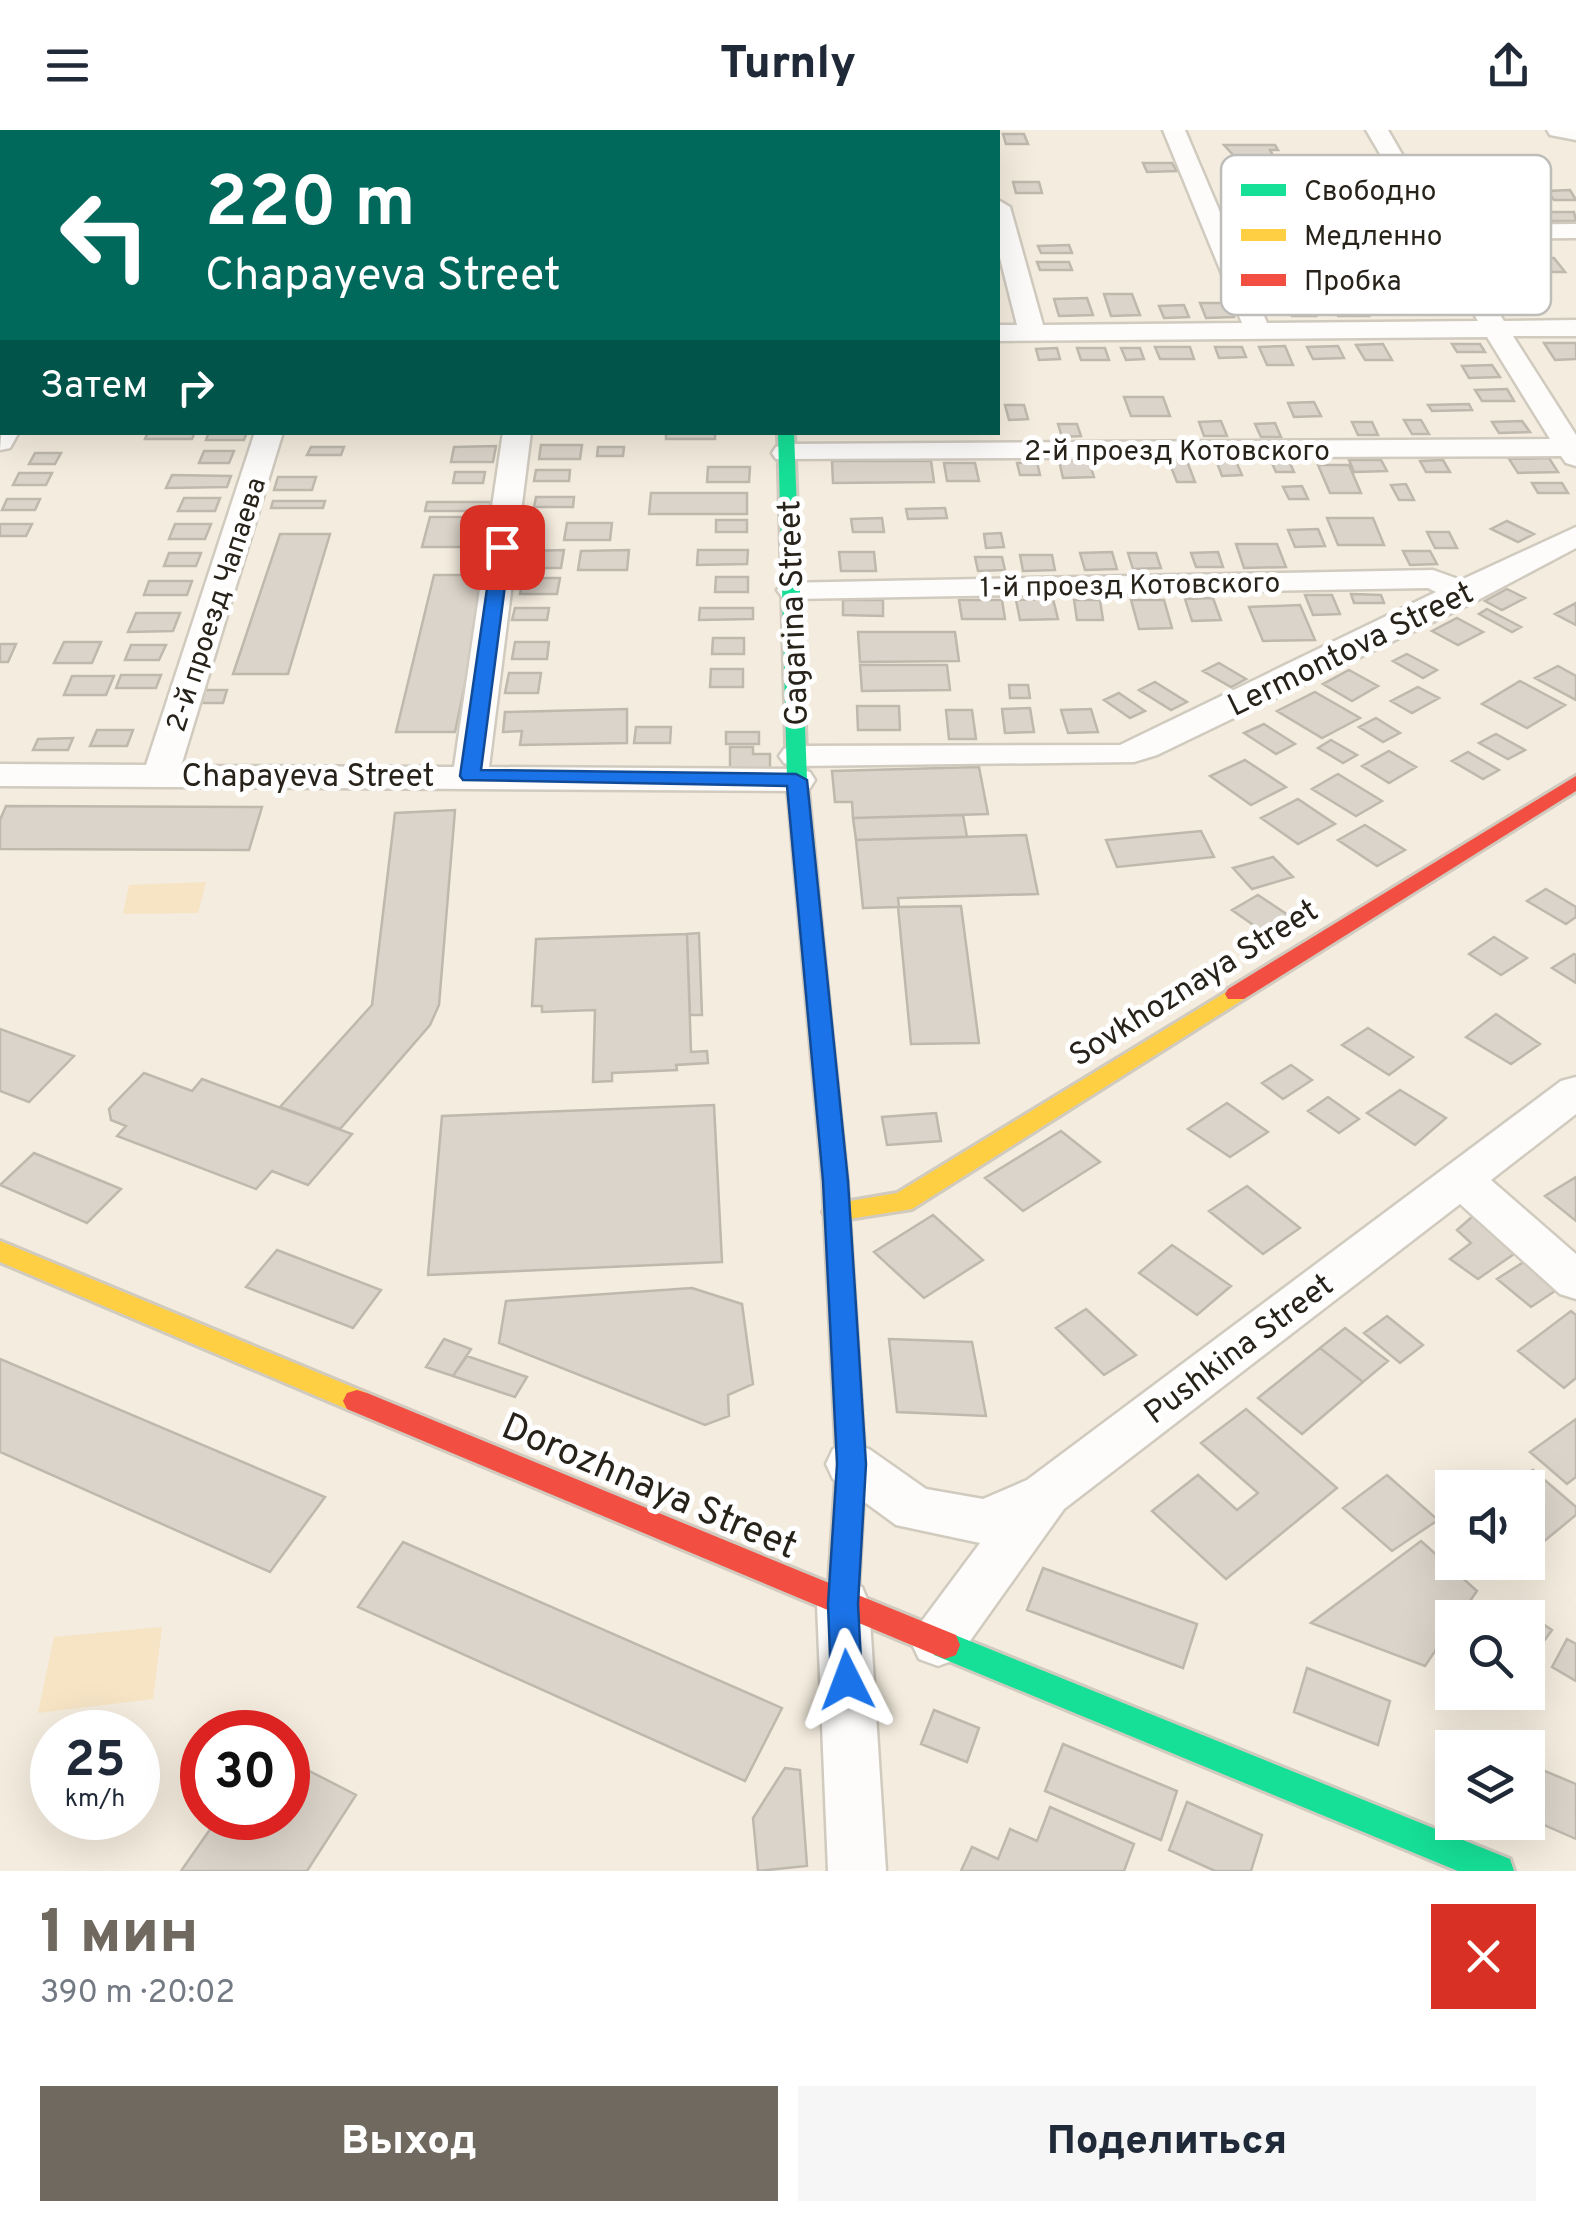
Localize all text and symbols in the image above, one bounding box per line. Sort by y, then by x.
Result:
text: Turnly [720,37,856,94]
icon: menu [40,38,95,93]
icon: share [1481,38,1536,93]
legend [1221,155,1551,315]
text: 220 m [205,162,415,251]
icon: left [40,170,170,300]
text: Свободно [1304,175,1436,211]
text: Медленно [1304,220,1442,256]
text: Chapayeva Street [205,249,561,306]
text: Пробка [1304,265,1402,301]
icon: right [168,360,223,415]
text: Затем [40,363,148,412]
street label: 2-й проезд Котовского [1024,435,1330,471]
street label: 2-й проезд Чапаева [160,473,276,737]
street label: Gagarina Street [771,499,819,726]
pin [460,505,545,590]
icon: arrive [475,520,530,575]
street label: 1-й проезд Котовского [979,566,1281,608]
street label: Lermontova Street [1222,574,1481,727]
street label: Chapayeva Street [182,758,434,798]
street label: Sovkhoznaya Street [1063,892,1326,1077]
street label: Pushkina Street [1137,1266,1342,1435]
street label: Dorozhnaya Street [493,1404,804,1573]
map controls [1435,1470,1545,1840]
button: sound [1435,1470,1545,1580]
button: search [1435,1600,1545,1710]
position arrow [795,1628,899,1732]
speed limit sign: 30 [180,1710,310,1840]
button: layers [1435,1730,1545,1840]
text: 25 [64,1731,126,1794]
text: km/h [65,1784,125,1816]
text: 1 мин [40,1898,198,1974]
button: close [1431,1904,1536,2009]
text: 390 m · 20:02 [40,1974,235,2014]
button: Выход [40,2086,778,2201]
button: Поделиться [798,2086,1536,2201]

